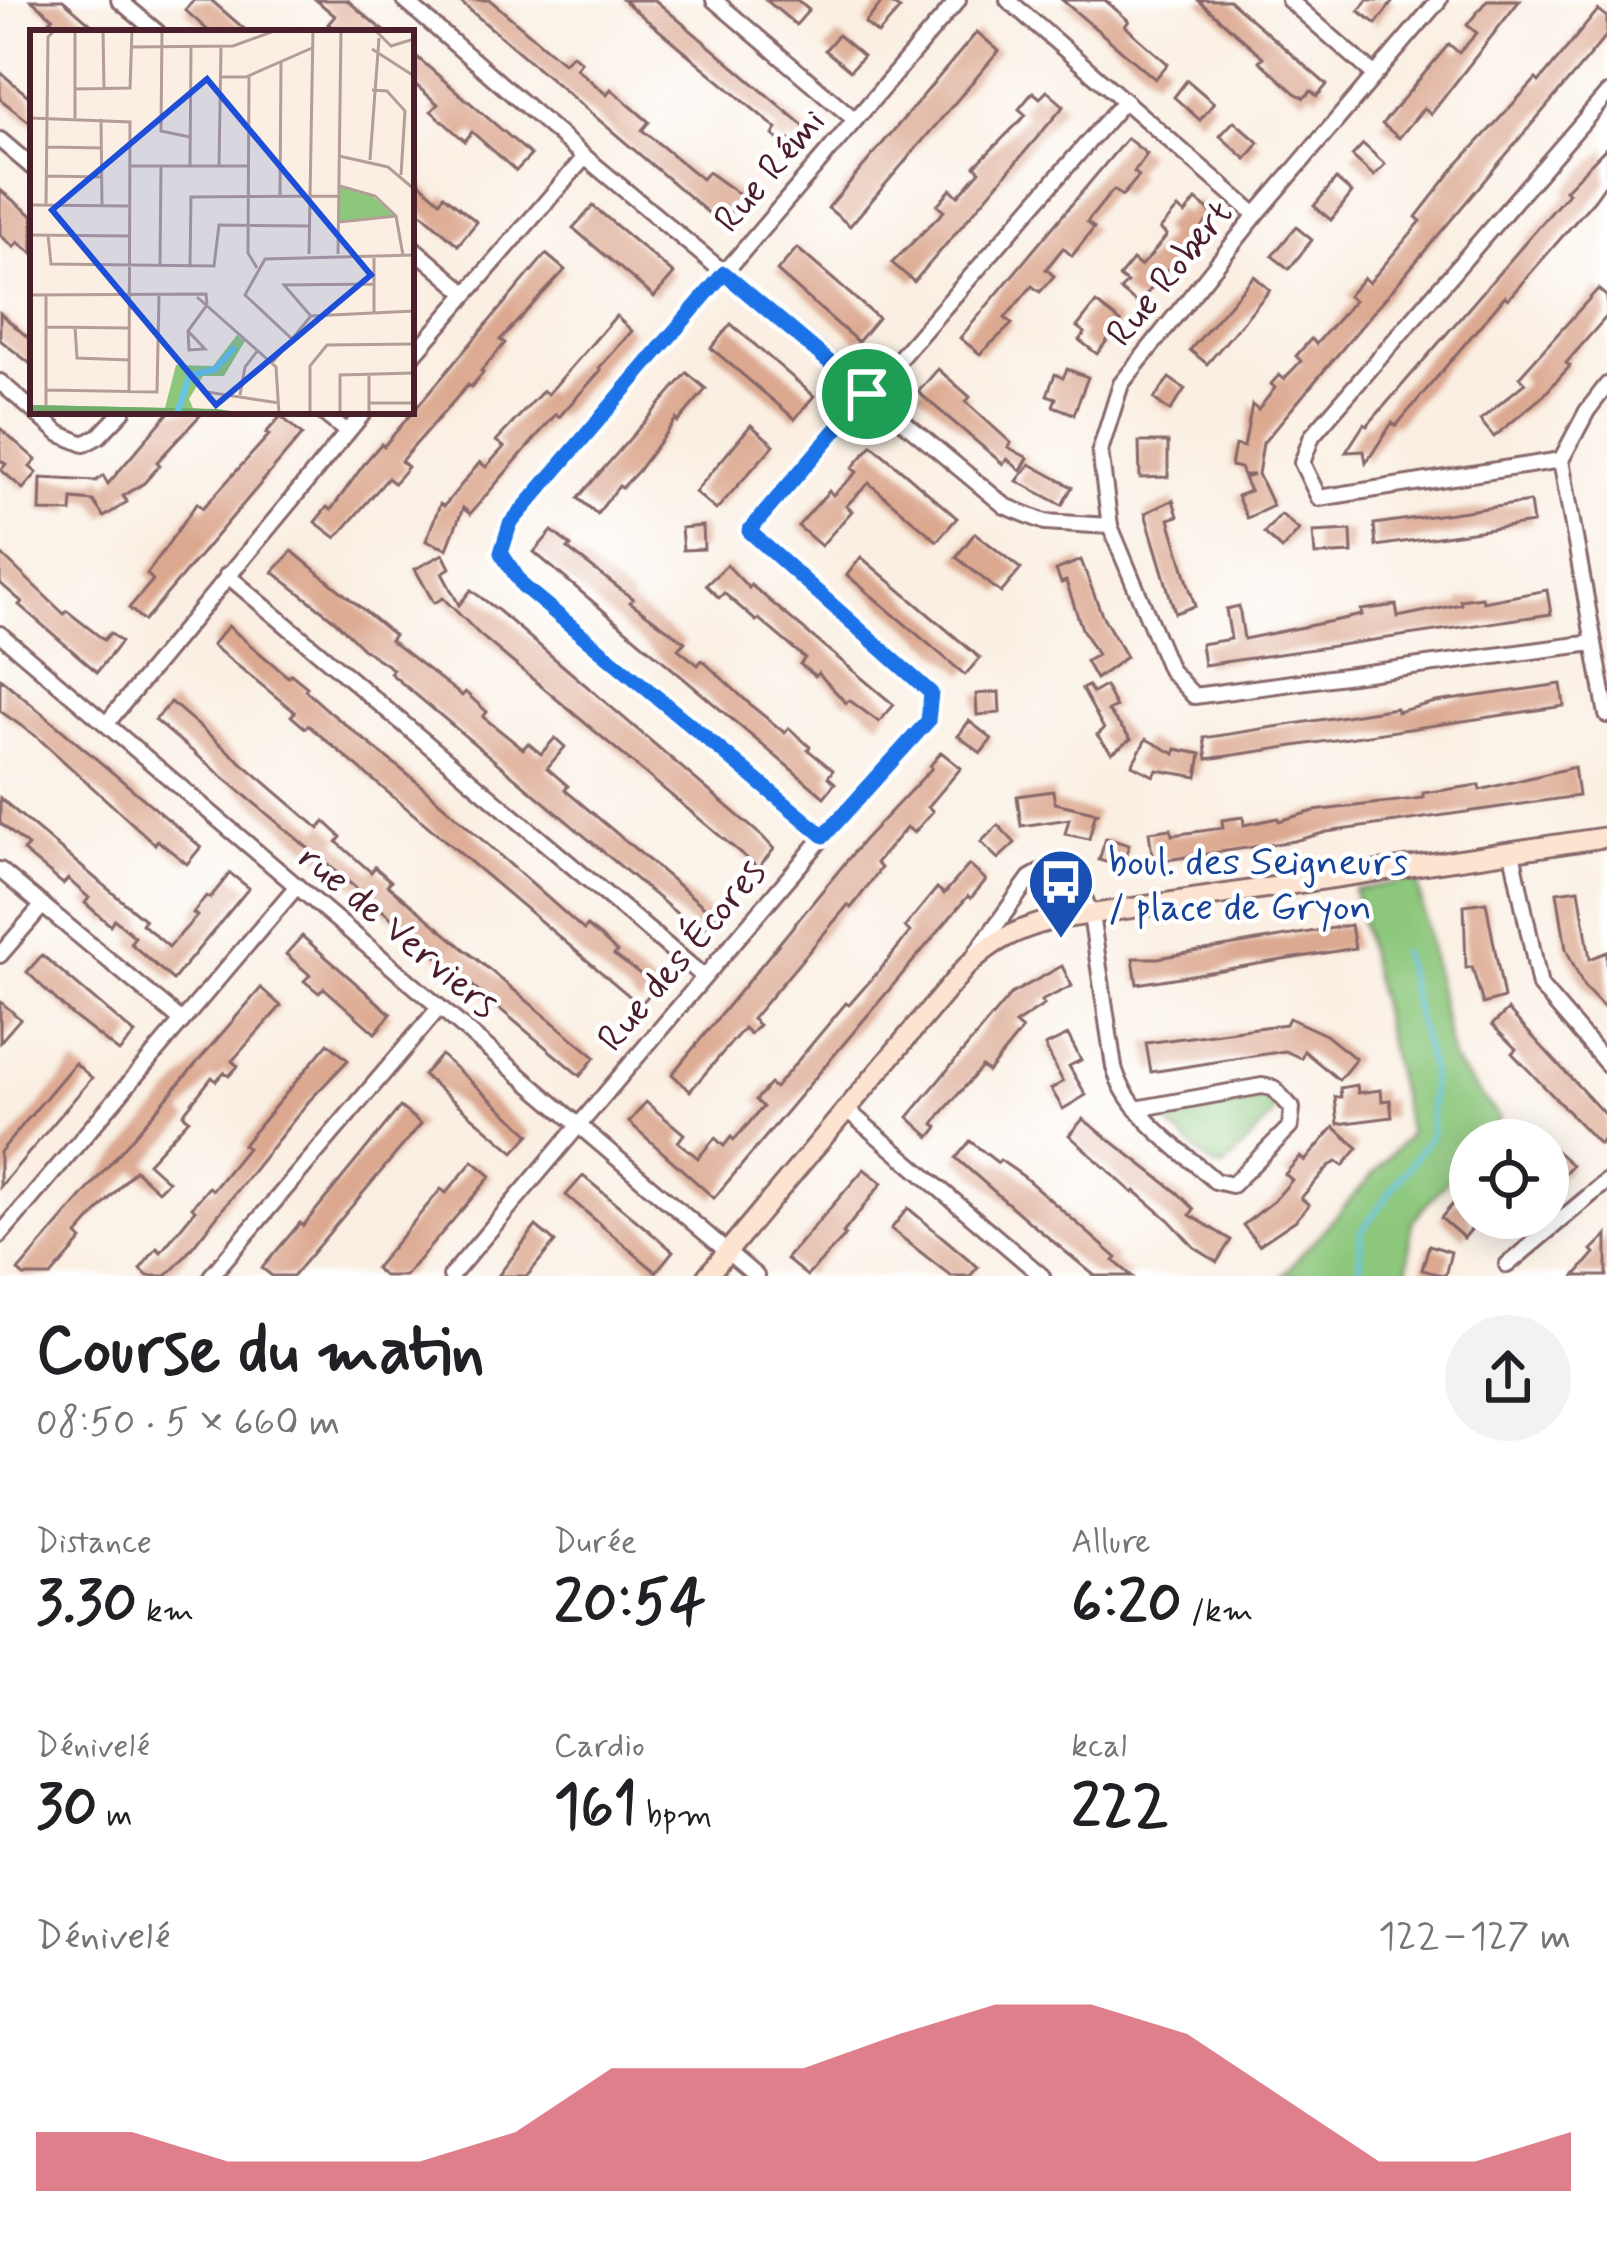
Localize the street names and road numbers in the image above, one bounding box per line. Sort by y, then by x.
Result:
street label: Rue Rémi [703,98,838,244]
street label: Rue Robert [1096,190,1246,358]
street label: rue de Verviers [287,834,508,1031]
street label: Rue des Écores [587,849,778,1063]

